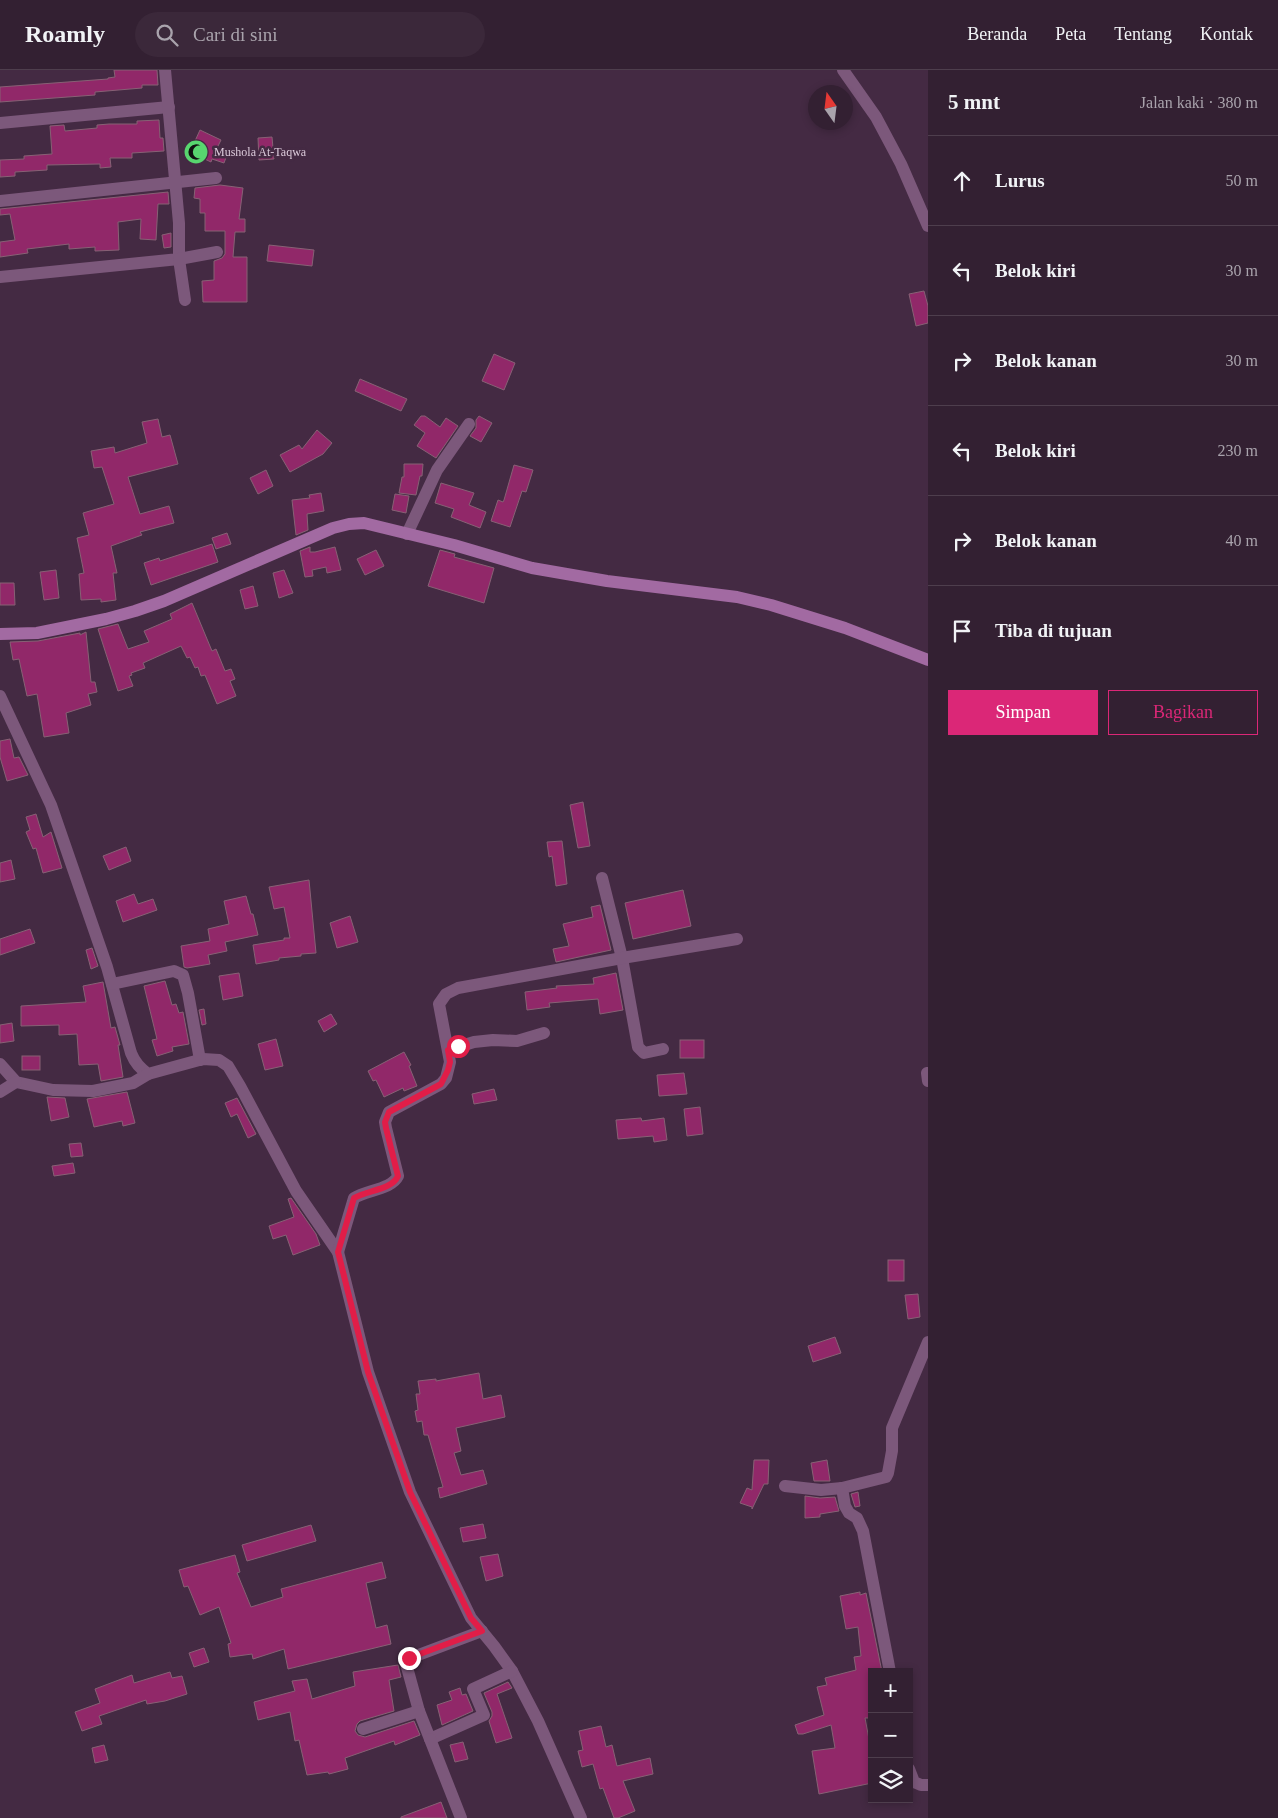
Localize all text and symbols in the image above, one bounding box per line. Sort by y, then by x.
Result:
search box [135,12,485,57]
text: Roamly [25,21,105,47]
icon: search [153,21,181,49]
text: Cari di sini [193,24,277,45]
text: Beranda [967,24,1027,44]
text: Peta [1055,24,1086,44]
text: Tentang [1114,24,1172,44]
text: Kontak [1200,24,1253,44]
north arrow [808,85,853,130]
text: 5 mnt [948,90,1000,114]
text: Jalan kaki · 380 m [1140,94,1258,111]
mosque icon: Mushola At-Taqwa [183,139,209,165]
place label: Mushola At-Taqwa [214,145,307,159]
icon: ahead [948,167,976,195]
text: Lurus [995,170,1045,191]
text: 50 m [1226,172,1258,189]
icon: left [948,257,976,285]
text: Belok kiri [995,260,1076,281]
text: 30 m [1226,262,1258,279]
icon: right [948,347,976,375]
text: Belok kanan [995,350,1097,371]
text: 30 m [1226,352,1258,369]
icon: left [948,437,976,465]
text: Belok kiri [995,440,1076,461]
text: 230 m [1218,442,1258,459]
icon: right [948,527,976,555]
text: Belok kanan [995,530,1097,551]
text: 40 m [1226,532,1258,549]
icon: arrive [948,617,976,645]
text: Tiba di tujuan [995,620,1112,641]
button: Simpan [948,690,1098,735]
button: Bagikan [1108,690,1258,735]
route start [447,1035,470,1058]
route end [398,1647,421,1670]
map controls [868,1668,913,1803]
button: + [868,1668,913,1713]
button: − [868,1713,913,1758]
button: layers [868,1758,913,1803]

